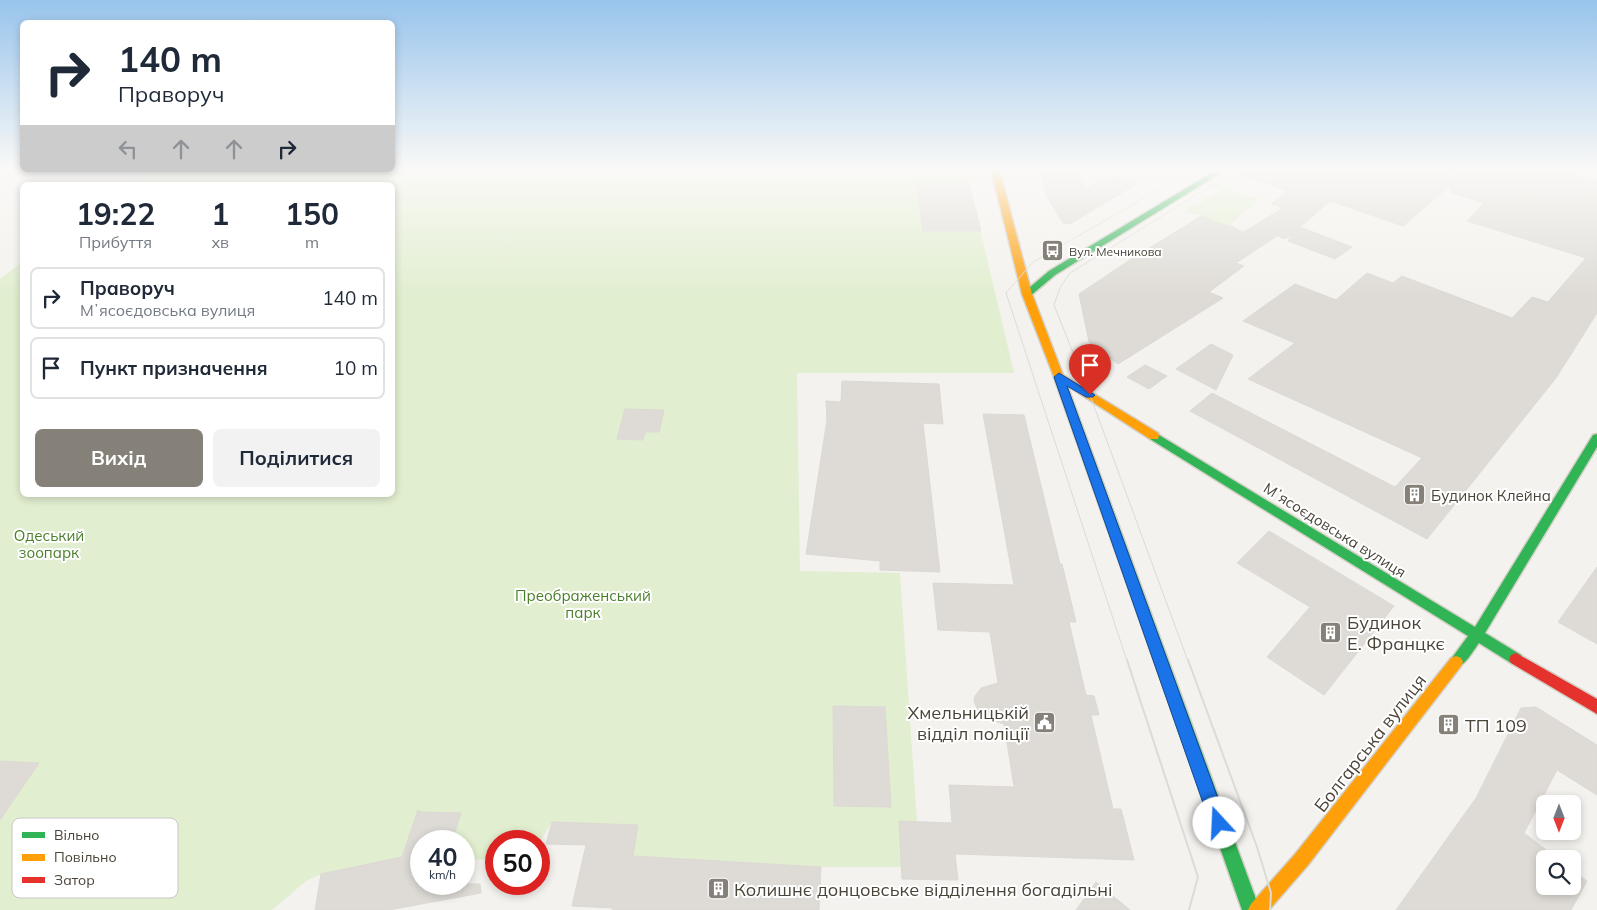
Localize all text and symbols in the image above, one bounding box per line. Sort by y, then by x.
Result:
text: 140 m [118,37,222,81]
icon: right [35,40,100,105]
text: Праворуч [118,80,224,108]
icon: left [114,135,142,163]
icon: ahead [167,135,195,163]
icon: ahead [220,135,248,163]
icon: right [273,135,301,163]
text: 19:22 [76,195,155,233]
text: 1 [211,195,229,233]
text: 150 [285,195,339,233]
text: Прибуття [79,232,152,252]
text: хв [211,232,229,252]
text: m [305,232,319,252]
bus stop icon: Вул. Мечникова [1041,239,1065,263]
place label: Вул. Мечникова [1069,244,1162,259]
text: Праворуч [80,276,175,300]
icon: right [37,284,65,312]
text: 140 m [322,286,378,310]
text: Мʼясоєдовська вулиця [80,300,255,320]
pin [1069,344,1111,395]
icon: arrive [1076,351,1104,379]
icon: arrive [37,354,65,382]
text: Пункт призначення [80,356,268,380]
text: 10 m [334,356,378,380]
button: Вихід [35,429,203,487]
button: Поділитися [213,429,380,487]
street label: Мʼясоєдовська вулиця [1260,478,1410,582]
building icon: Будинок Клейна [1403,483,1427,507]
place label: Будинок Клейна [1431,486,1551,505]
park label: Одеський зоопарк [14,526,84,562]
park label: Преображенський парк [515,586,651,622]
place label: Будинок Е. Францкє [1347,611,1445,655]
building icon: Будинок Е. Францкє [1319,620,1343,644]
street label: Болгарська вулиця [1309,669,1431,817]
place label: Хмельницькій відділ поліції [908,701,1030,745]
public building icon: Хмельницькій відділ поліції [1033,710,1057,734]
building icon: ТП 109 [1437,713,1461,737]
place label: ТП 109 [1465,714,1527,737]
north arrow [1536,795,1581,840]
map controls [1536,795,1581,895]
position arrow [1192,796,1244,848]
legend [12,818,178,898]
text: Вільно [54,826,99,844]
speed limit sign: 50 [485,830,550,895]
text: 40 [427,841,458,872]
text: Повільно [54,848,117,866]
button: search [1536,850,1581,895]
text: km/h [429,867,456,882]
text: Затор [54,871,95,889]
building icon: Колишнє донцовське відділення богадільні [706,877,730,901]
place label: Колишнє донцовське відділення богадільні [734,878,1112,901]

